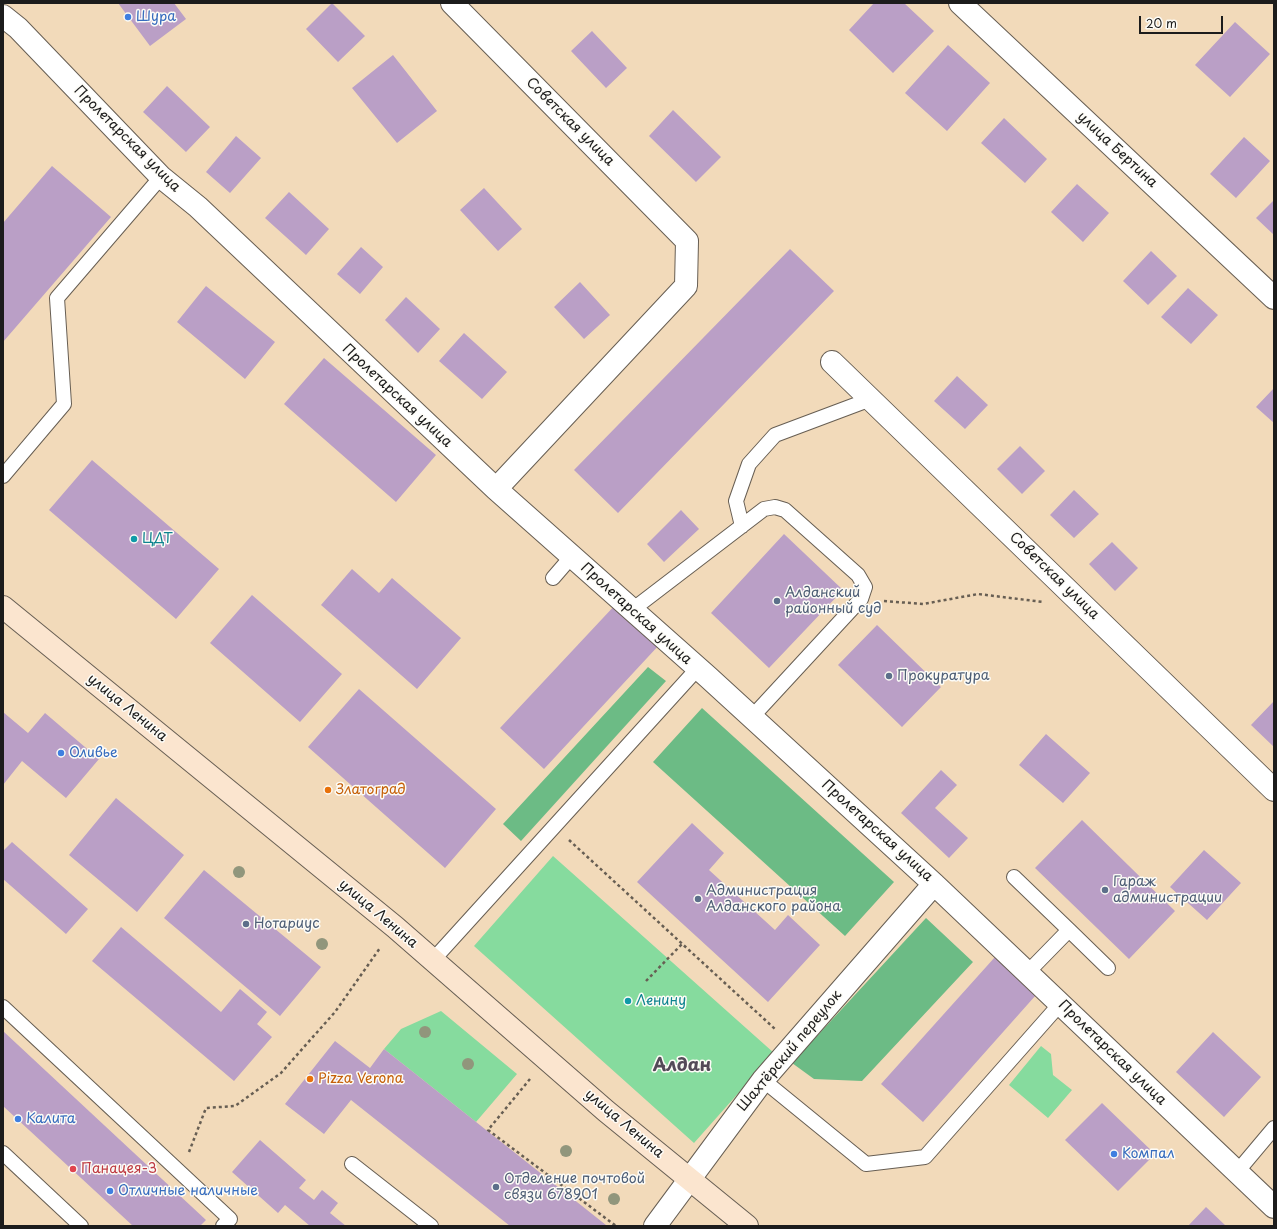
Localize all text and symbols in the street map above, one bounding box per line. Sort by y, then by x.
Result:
scale bar [1141,8,1225,34]
place label: Шура [136,9,176,25]
marker: Шура [123,12,133,22]
text: 20 m [1146,14,1177,32]
street label: Советская улица [522,74,618,170]
street label: Пролетарская улица [70,82,184,196]
street label: улица Бертина [1073,109,1161,191]
street label: Пролетарская улица [339,341,455,451]
street label: Советская улица [1006,529,1102,623]
place label: ЦДТ [142,531,173,547]
marker: ЦДТ [129,534,139,544]
street label: Пролетарская улица [577,560,695,668]
place label: Алданский районный суд [785,585,882,618]
marker: Алданский районный суд [772,596,782,606]
place label: Прокуратура [897,668,989,684]
street label: улица Ленина [84,671,170,745]
marker: Прокуратура [884,671,894,681]
place label: Оливье [69,745,118,761]
marker: Оливье [56,748,66,758]
street label: Пролетарская улица [818,777,936,885]
place label: Златоград [336,782,406,798]
marker: Златоград [323,785,333,795]
place label: Гараж администрации [1113,874,1222,906]
street label: улица Ленина [335,876,421,952]
place label: Администрация Алданского района [706,883,841,916]
marker: Гараж администрации [1100,885,1110,895]
marker: Администрация Алданского района [693,894,703,904]
place label: Нотариус [254,916,319,932]
marker: Нотариус [241,919,251,929]
street label: Шахтёрский переулок [734,987,846,1115]
place label: Ленину [636,993,686,1009]
marker: Ленину [623,996,633,1006]
street label: Пролетарская улица [1054,997,1170,1109]
district label: Алдан [653,1055,711,1077]
place label: Pizza Verona [318,1071,403,1087]
marker: Pizza Verona [305,1074,315,1084]
street label: улица Ленина [581,1086,667,1162]
place label: Калита [26,1111,75,1127]
marker: Калита [13,1114,23,1124]
place label: Компал [1122,1146,1174,1162]
marker: Компал [1109,1149,1119,1159]
place label: Панацея-3 [81,1161,157,1177]
marker: Панацея-3 [68,1164,78,1174]
place label: Отделение почтовой связи 678901 [504,1171,645,1204]
marker: Отделение почтовой связи 678901 [491,1182,501,1192]
place label: Отличные наличные [118,1183,258,1199]
marker: Отличные наличные [105,1186,115,1196]

